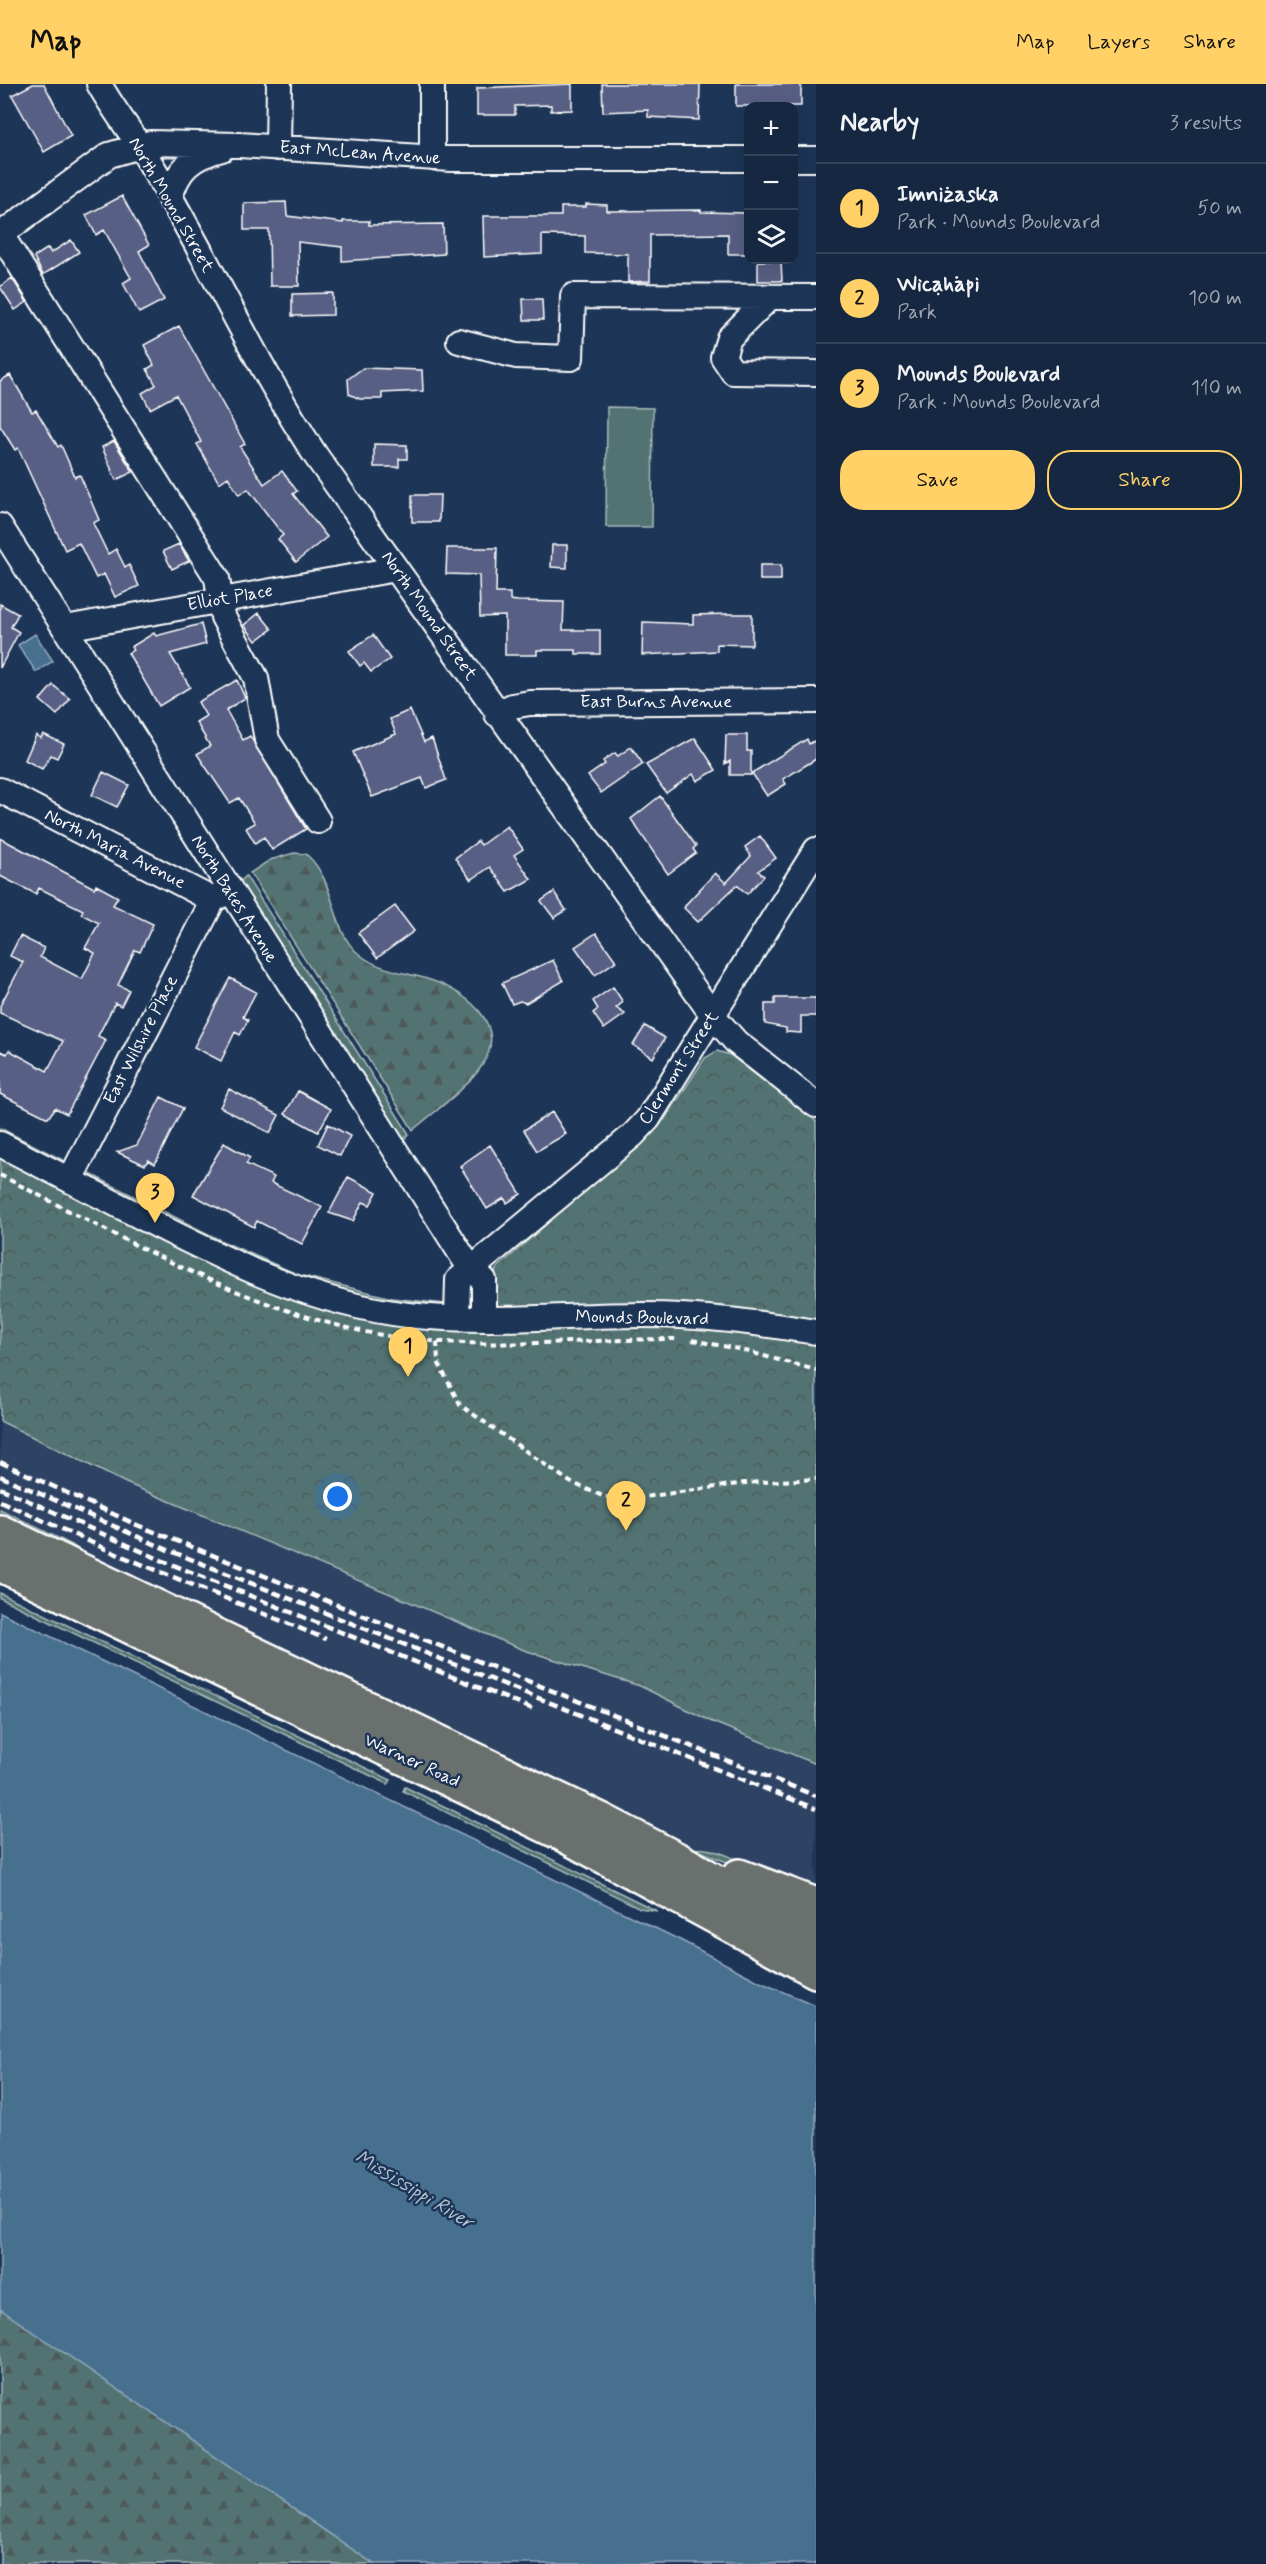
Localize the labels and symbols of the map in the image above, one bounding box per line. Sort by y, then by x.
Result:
street label: North Mound Street [122,133,220,277]
street label: East McLean Avenue [279,135,441,171]
street label: North Mound Street [375,547,483,686]
street label: Elliot Place [185,579,275,617]
street label: East Burns Avenue [580,690,732,714]
street label: North Maria Avenue [40,803,190,895]
street label: North Bates Avenue [185,830,283,968]
street label: East Wilshire Place [98,971,184,1109]
street label: Clermont Street [633,1006,725,1129]
pin: 3 [136,1174,174,1223]
street label: Mounds Boulevard [575,1305,709,1331]
pin: 1 [388,1328,428,1377]
your location [323,1482,352,1511]
pin: 2 [606,1482,646,1531]
street label: Warner Road [360,1728,464,1794]
water label: Mississippi River [350,2144,481,2237]

